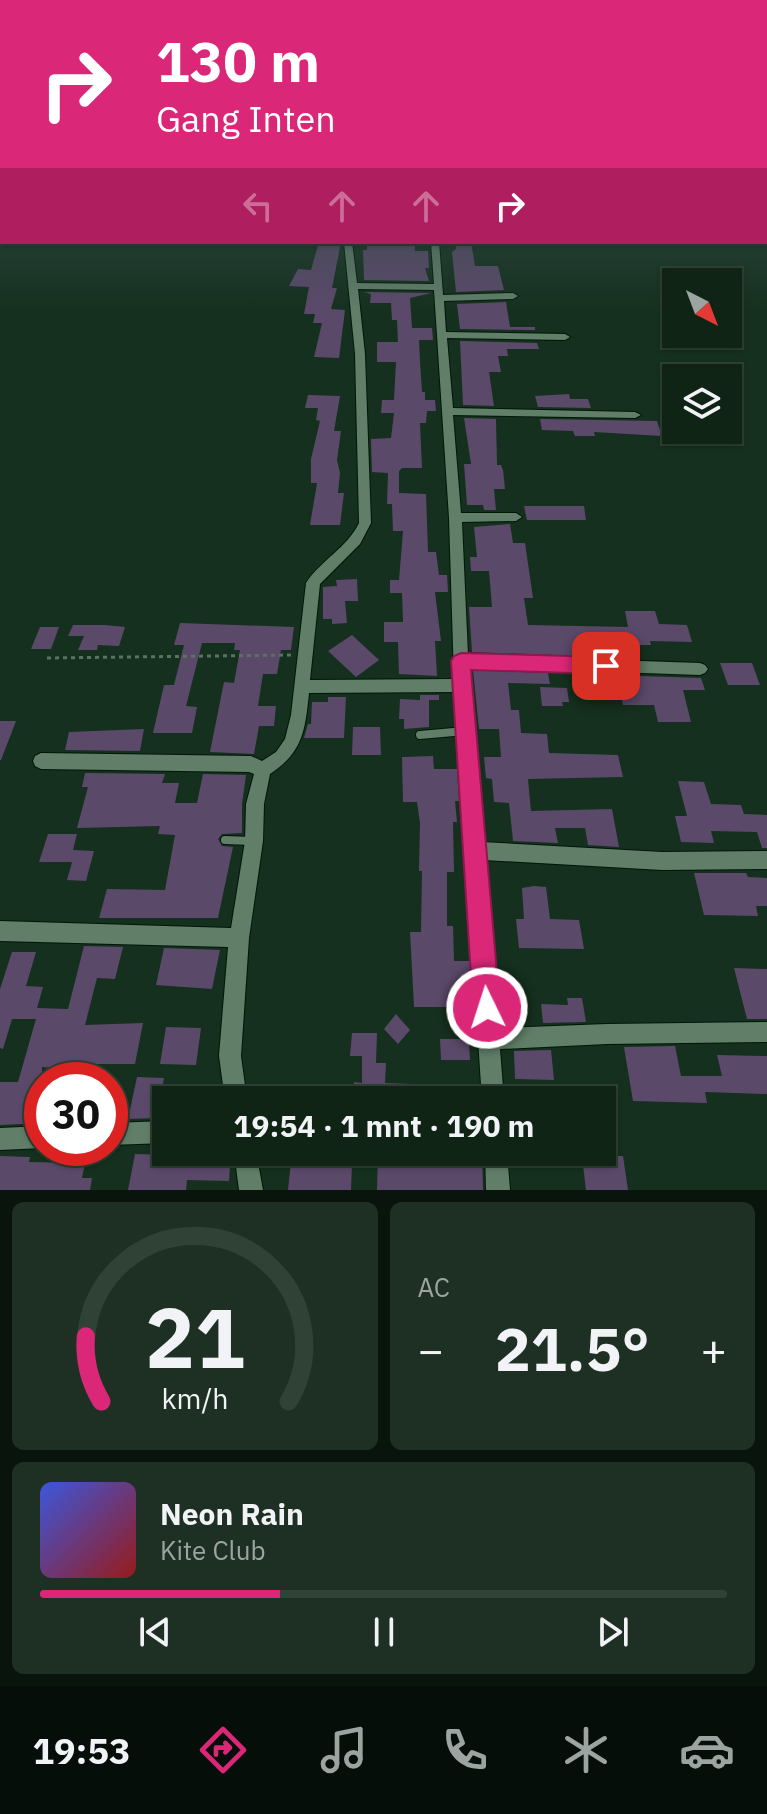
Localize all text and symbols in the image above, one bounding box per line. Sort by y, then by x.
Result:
text: 130 m [156,25,320,97]
icon: right [24,32,128,136]
text: Gang Inten [156,95,336,142]
icon: left [236,184,280,228]
icon: ahead [320,184,364,228]
icon: ahead [404,184,448,228]
icon: right [488,184,532,228]
north arrow [662,268,742,348]
map controls [662,268,742,444]
button: layers [662,364,742,444]
pin [572,632,640,700]
icon: arrive [584,644,628,688]
position arrow [445,966,529,1050]
speed limit sign: 30 [24,1062,128,1166]
text: 19:54 · 1 mnt · 190 m [234,1106,534,1145]
text: AC [418,1270,450,1304]
text: 21 [145,1283,245,1391]
text: 21.5° [495,1309,650,1388]
text: − [418,1321,444,1378]
text: + [701,1321,727,1378]
text: km/h [161,1380,228,1417]
text: Neon Rain [160,1494,304,1533]
text: Kite Club [160,1533,265,1567]
icon: previous [133,1610,177,1654]
icon: pause [362,1610,406,1654]
icon: next [591,1610,635,1654]
icon: directions [195,1722,251,1778]
icon: music [316,1722,372,1778]
icon: phone [437,1722,493,1778]
icon: climate [558,1722,614,1778]
icon: car [679,1722,735,1778]
text: 19:53 [32,1727,131,1774]

